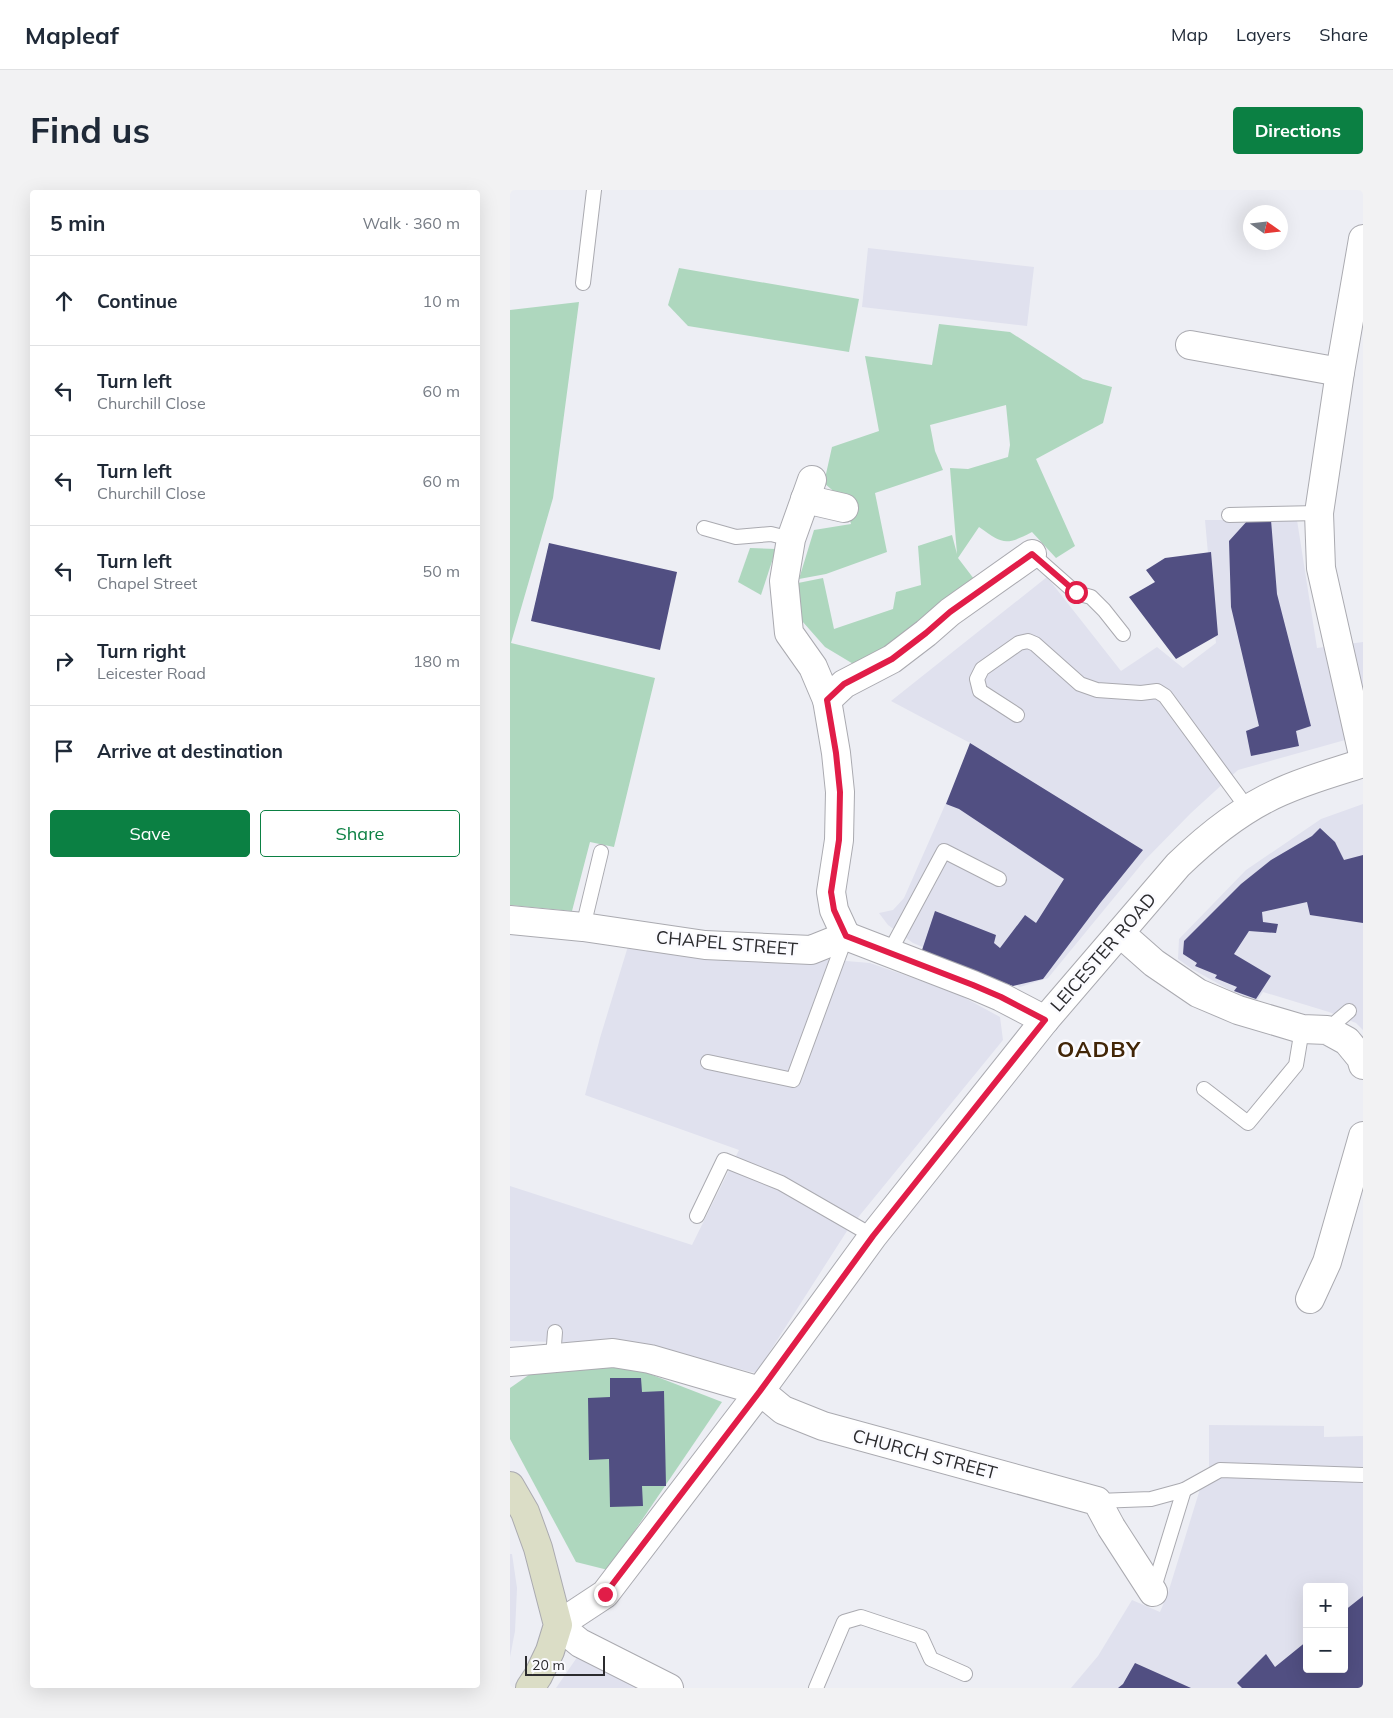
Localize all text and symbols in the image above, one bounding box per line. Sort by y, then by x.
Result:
text: Mapleaf [25,20,119,50]
text: Map [1171,23,1208,46]
text: Layers [1236,23,1291,46]
text: Share [1319,23,1368,46]
button: Directions [1233,107,1363,154]
text: Find us [30,108,150,152]
north arrow [1243,205,1288,250]
text: 5 min [50,210,105,236]
text: Walk · 360 m [362,213,460,233]
icon: ahead [50,287,78,315]
text: Continue [97,289,177,313]
text: 10 m [423,291,460,311]
text: Turn left [97,369,172,393]
icon: left [50,377,78,405]
text: 60 m [423,381,460,401]
text: Churchill Close [97,393,206,413]
text: Turn left [97,459,172,483]
icon: left [50,467,78,495]
text: 60 m [423,471,460,491]
text: Churchill Close [97,483,206,503]
text: Turn left [97,549,172,573]
icon: left [50,557,78,585]
text: 50 m [423,561,460,581]
text: Chapel Street [97,573,197,593]
route start [1065,581,1088,604]
text: Turn right [97,639,186,663]
icon: right [50,647,78,675]
text: 180 m [413,651,460,671]
text: Leicester Road [97,663,206,683]
icon: arrive [50,737,78,765]
text: Arrive at destination [97,739,283,763]
button: Save [50,810,250,857]
button: Share [260,810,460,857]
street label: LEICESTER ROAD [1045,888,1161,1016]
street label: CHAPEL STREET [655,925,799,961]
district label: OADBY [1057,1035,1141,1063]
street label: CHURCH STREET [850,1424,1000,1484]
route end [594,1583,617,1606]
map controls [1303,1583,1348,1673]
button: + [1303,1583,1348,1628]
button: − [1303,1628,1348,1673]
scale bar [525,1653,605,1676]
text: 20 m [532,1656,565,1674]

